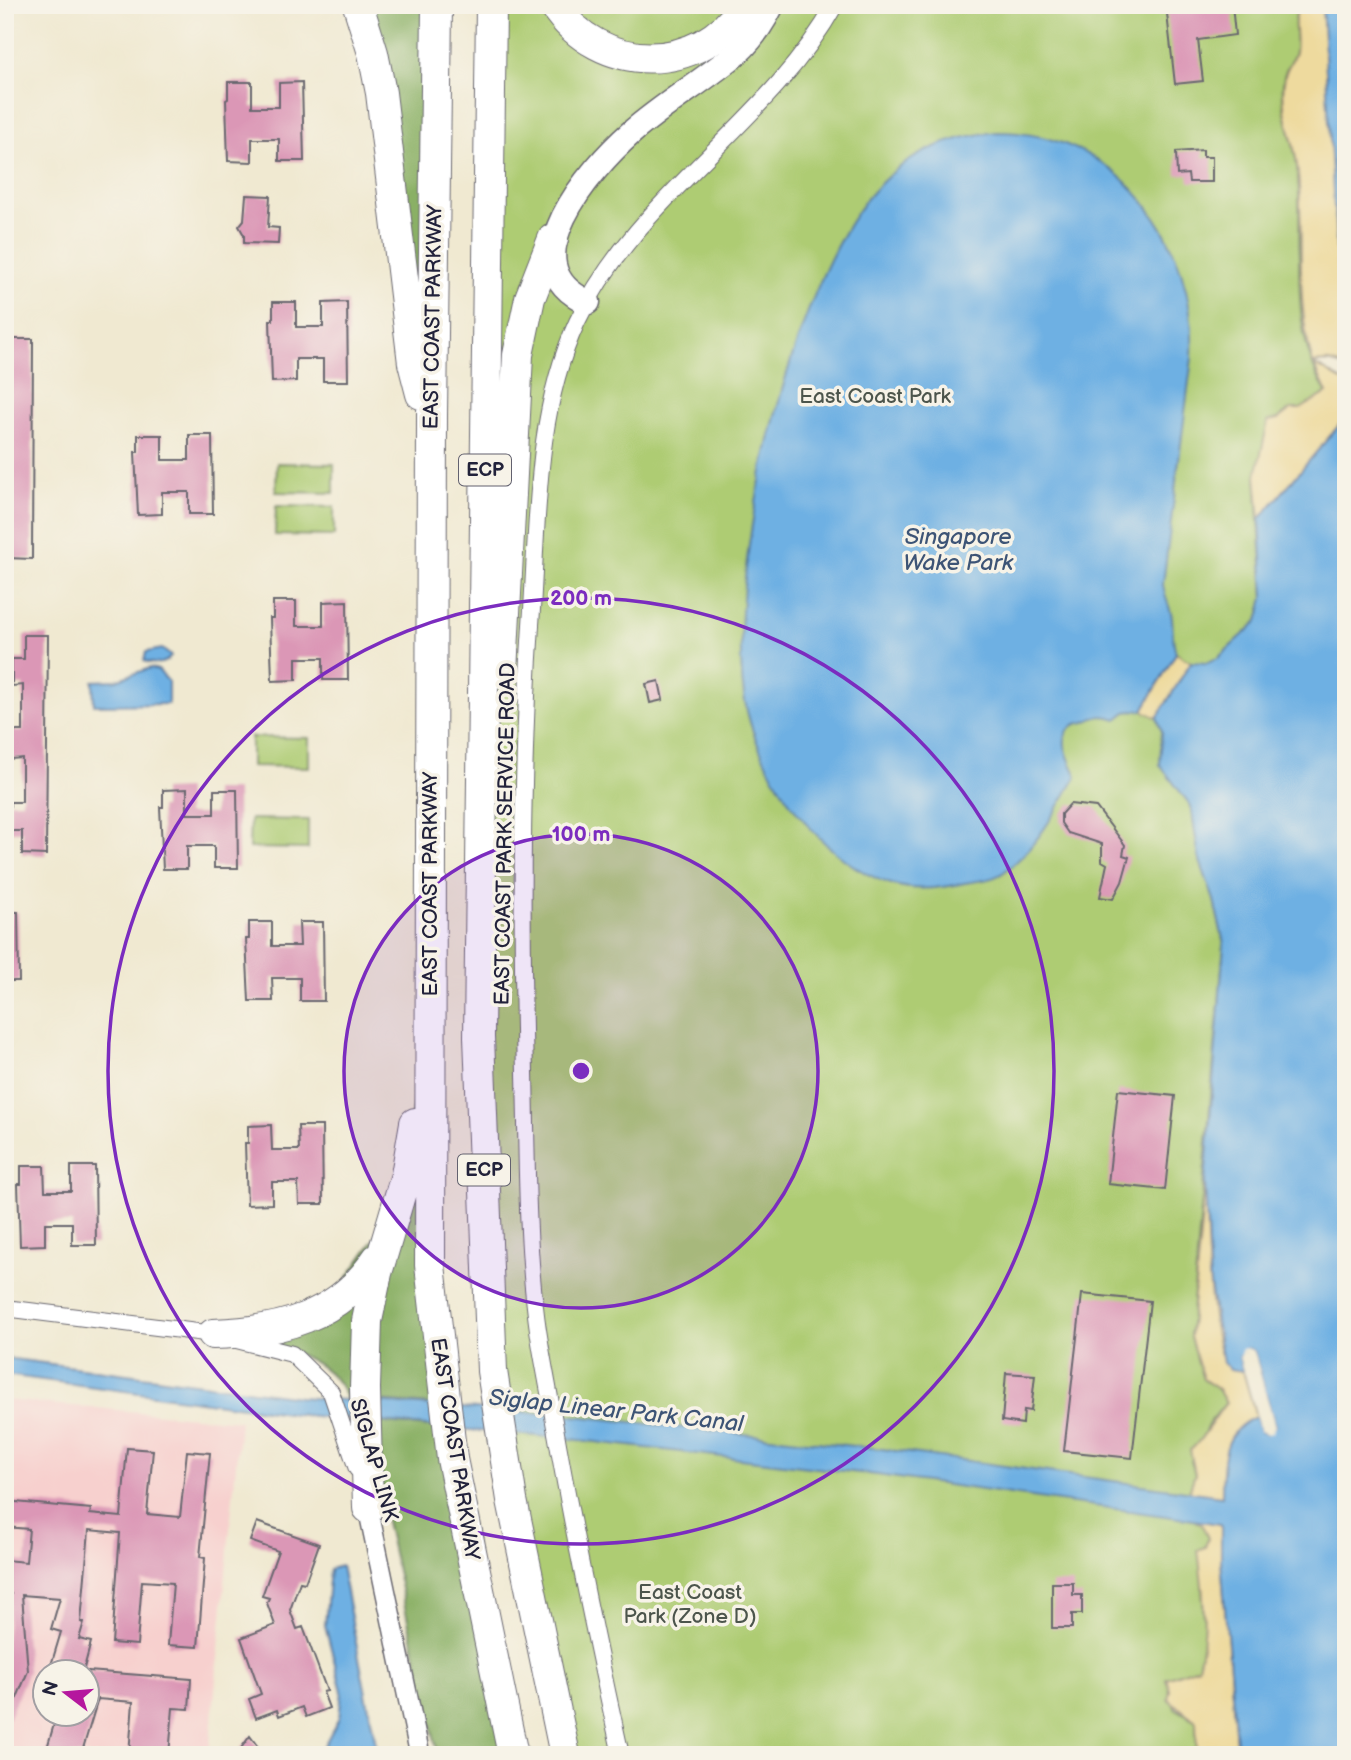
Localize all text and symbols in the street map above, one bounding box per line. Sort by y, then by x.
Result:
street label: EAST COAST PARKWAY [419,204,447,430]
park label: East Coast Park [799,384,952,409]
road number: ECP [459,454,511,485]
water label: Singapore Wake Park [903,523,1014,577]
text: 200 m [550,586,612,611]
street label: EAST COAST PARK SERVICE ROAD [490,662,520,1006]
street label: EAST COAST PARKWAY [418,771,443,996]
text: 100 m [552,822,610,847]
centre of rings [569,1059,593,1083]
road number: ECP [458,1154,510,1186]
street label: EAST COAST PARKWAY [425,1336,485,1563]
water label: Siglap Linear Park Canal [487,1384,745,1438]
street label: SIGLAP LINK [345,1396,404,1525]
park label: East Coast Park (Zone D) [623,1580,757,1629]
north arrow [32,1658,102,1728]
text: N [38,1679,64,1699]

